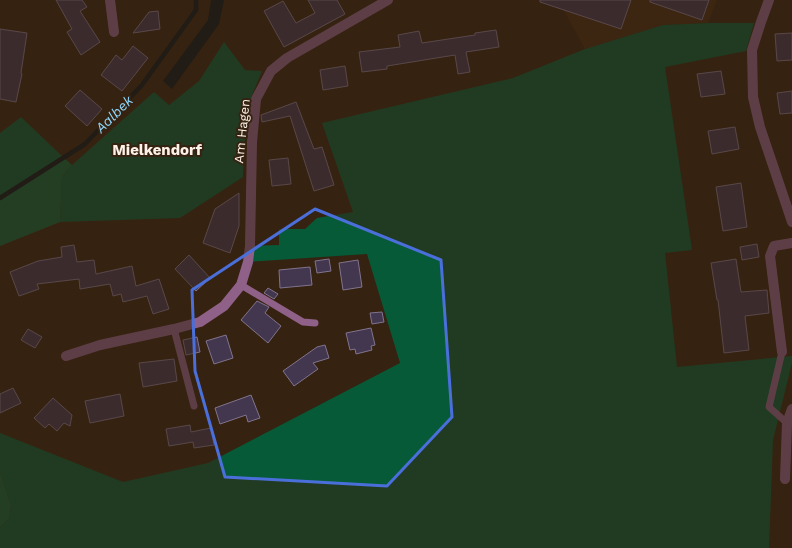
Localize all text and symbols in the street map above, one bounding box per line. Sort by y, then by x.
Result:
water label: Aalbek [91,92,136,137]
street label: Am Hagen [231,98,253,164]
district label: Mielkendorf [112,141,203,159]

